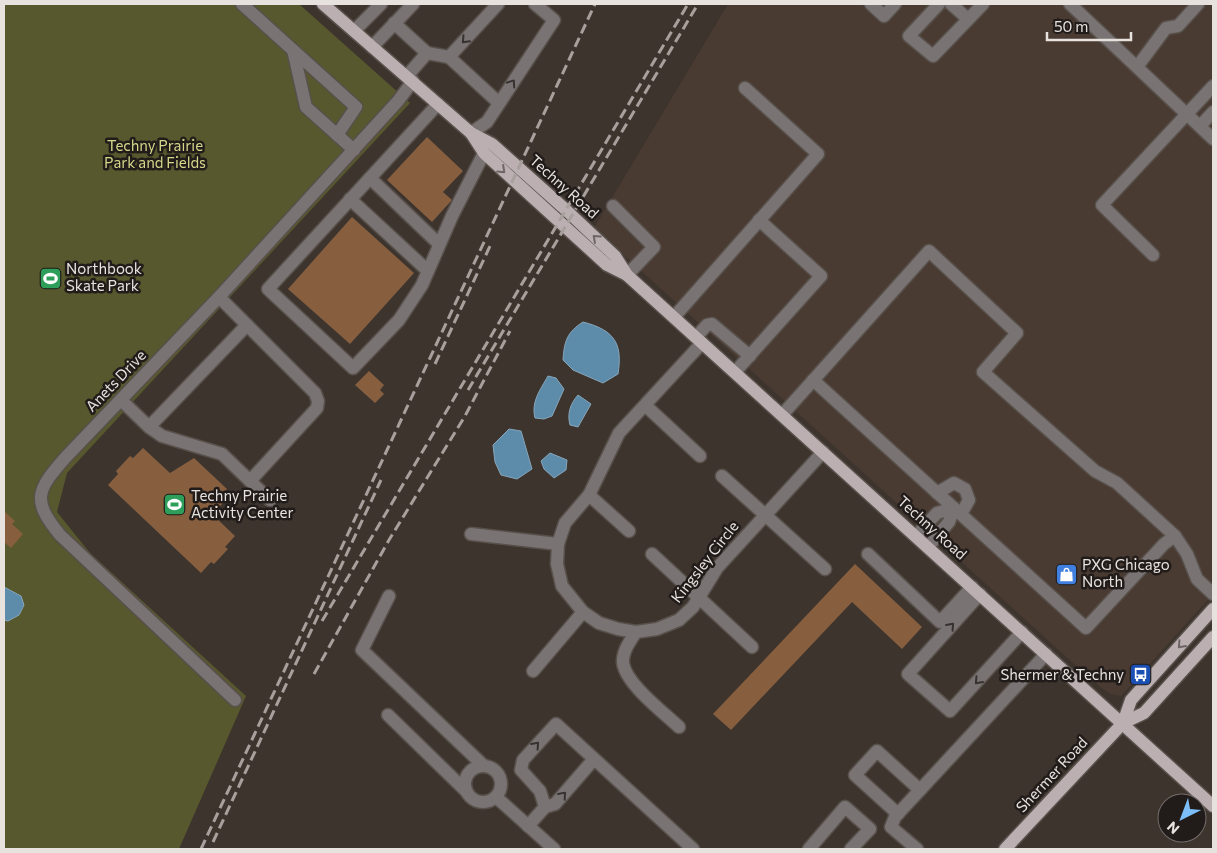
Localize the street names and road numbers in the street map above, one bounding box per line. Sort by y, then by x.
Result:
street label: Techny Road [527,151,603,222]
street label: Anets Drive [81,346,149,415]
street label: Techny Road [895,492,971,563]
street label: Kingsley Circle [667,517,742,606]
street label: Shermer Road [1012,733,1091,816]

